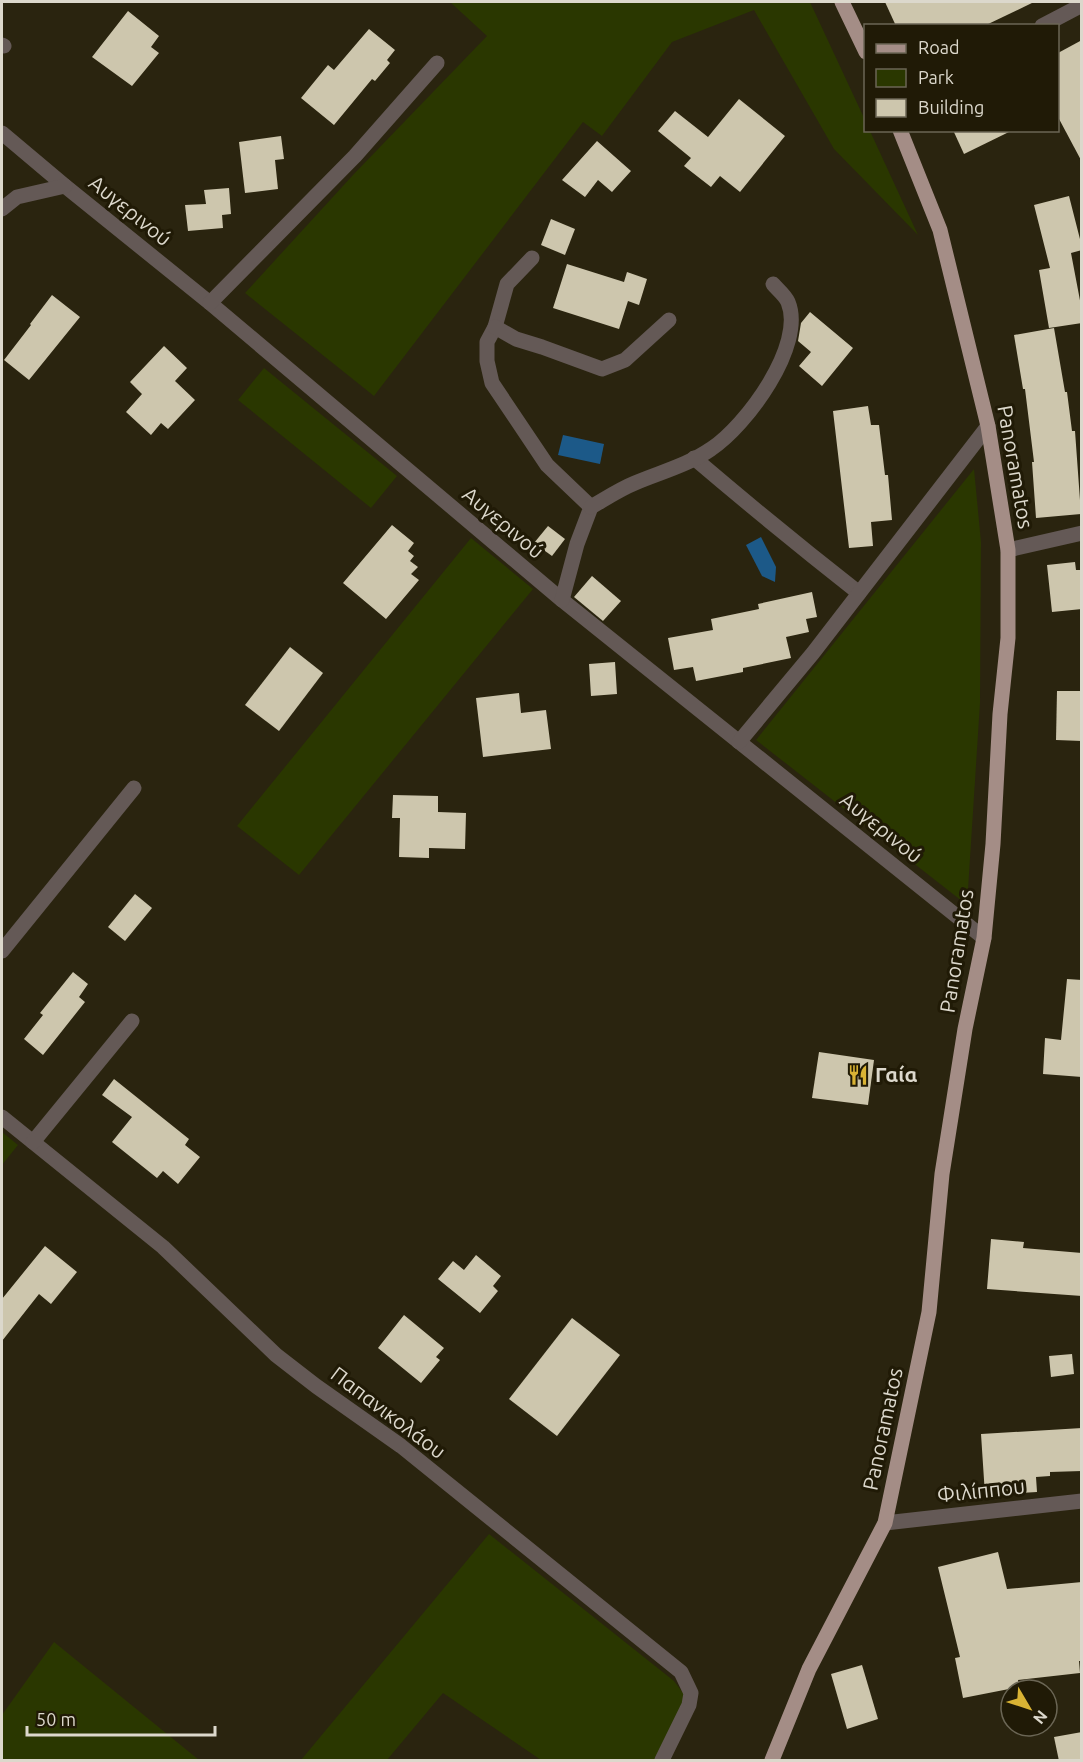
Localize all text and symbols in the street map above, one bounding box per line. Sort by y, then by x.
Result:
legend [864,24,1059,132]
text: Road [918,37,960,57]
text: Park [918,67,954,87]
text: Building [918,97,984,117]
street label: Αυγερινού [85,170,176,251]
street label: Panoramatos [993,403,1039,530]
street label: Αυγερινού [458,481,549,563]
street label: Αυγερινού [836,787,927,868]
street label: Panoramatos [934,887,978,1014]
place label: Γαία [875,1062,917,1086]
restaurant icon: Γαία [846,1063,870,1087]
street label: Παπανικολάου [327,1361,451,1463]
street label: Panoramatos [857,1365,907,1492]
street label: Φιλίππου [936,1473,1026,1507]
north arrow [999,1678,1059,1738]
scale bar [27,1699,214,1737]
text: N [1030,1707,1051,1728]
text: 50 m [36,1709,76,1729]

